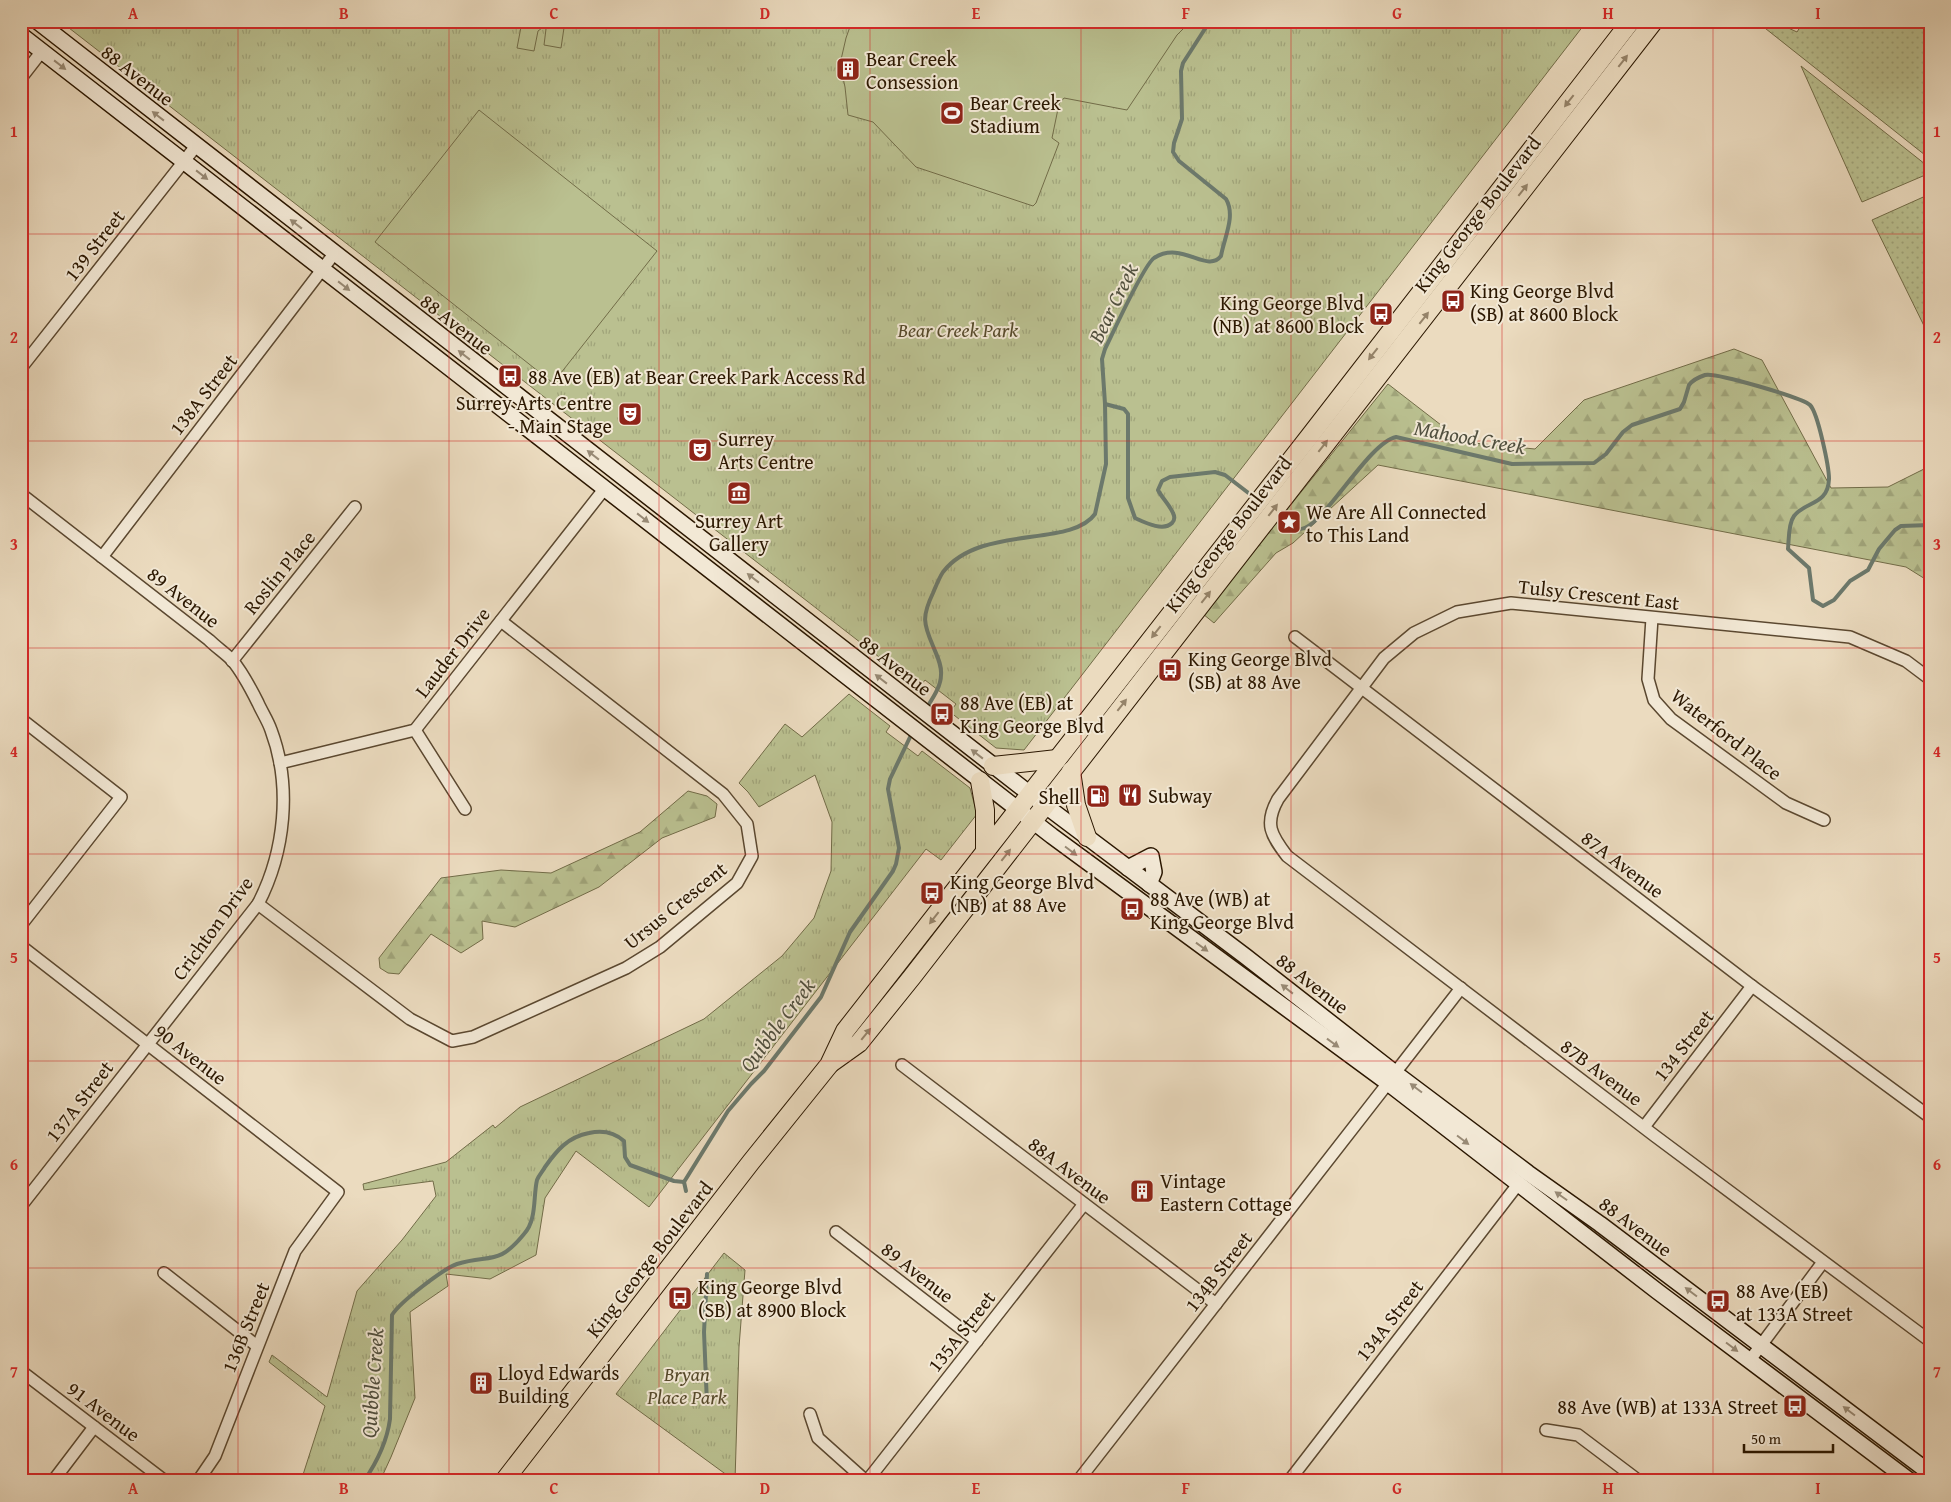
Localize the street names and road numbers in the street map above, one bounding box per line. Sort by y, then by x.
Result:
street label: 88 Avenue [96,37,180,113]
street label: King George Boulevard [1407,129,1548,298]
street label: 139 Street [57,203,131,287]
street label: 88 Avenue [415,286,499,362]
street label: 138A Street [162,347,244,441]
street label: King George Boulevard [1158,449,1299,618]
street label: Roslin Place [236,524,322,620]
street label: 89 Avenue [142,559,226,635]
street label: Tulsy Crescent East [1517,571,1681,617]
street label: Lauder Drive [407,601,497,703]
street label: 88 Avenue [854,627,938,703]
street label: Waterford Place [1665,681,1789,787]
street label: 87A Avenue [1575,823,1671,905]
street label: Ursus Crescent [617,854,733,956]
street label: Crichton Drive [164,870,260,986]
street label: 88 Avenue [1271,945,1355,1021]
street label: 134 Street [1646,1003,1720,1087]
street label: 90 Avenue [149,1016,233,1092]
street label: 87B Avenue [1555,1031,1649,1113]
street label: 137A Street [38,1054,120,1148]
street label: 88A Avenue [1022,1129,1118,1211]
street label: King George Boulevard [579,1174,720,1343]
street label: 88 Avenue [1593,1189,1679,1263]
street label: 134B Street [1177,1225,1259,1317]
street label: 89 Avenue [876,1234,960,1310]
street label: 134A Street [1348,1273,1430,1367]
street label: 136B Street [214,1277,276,1377]
street label: 135A Street [920,1284,1002,1378]
street label: 91 Avenue [61,1374,147,1448]

